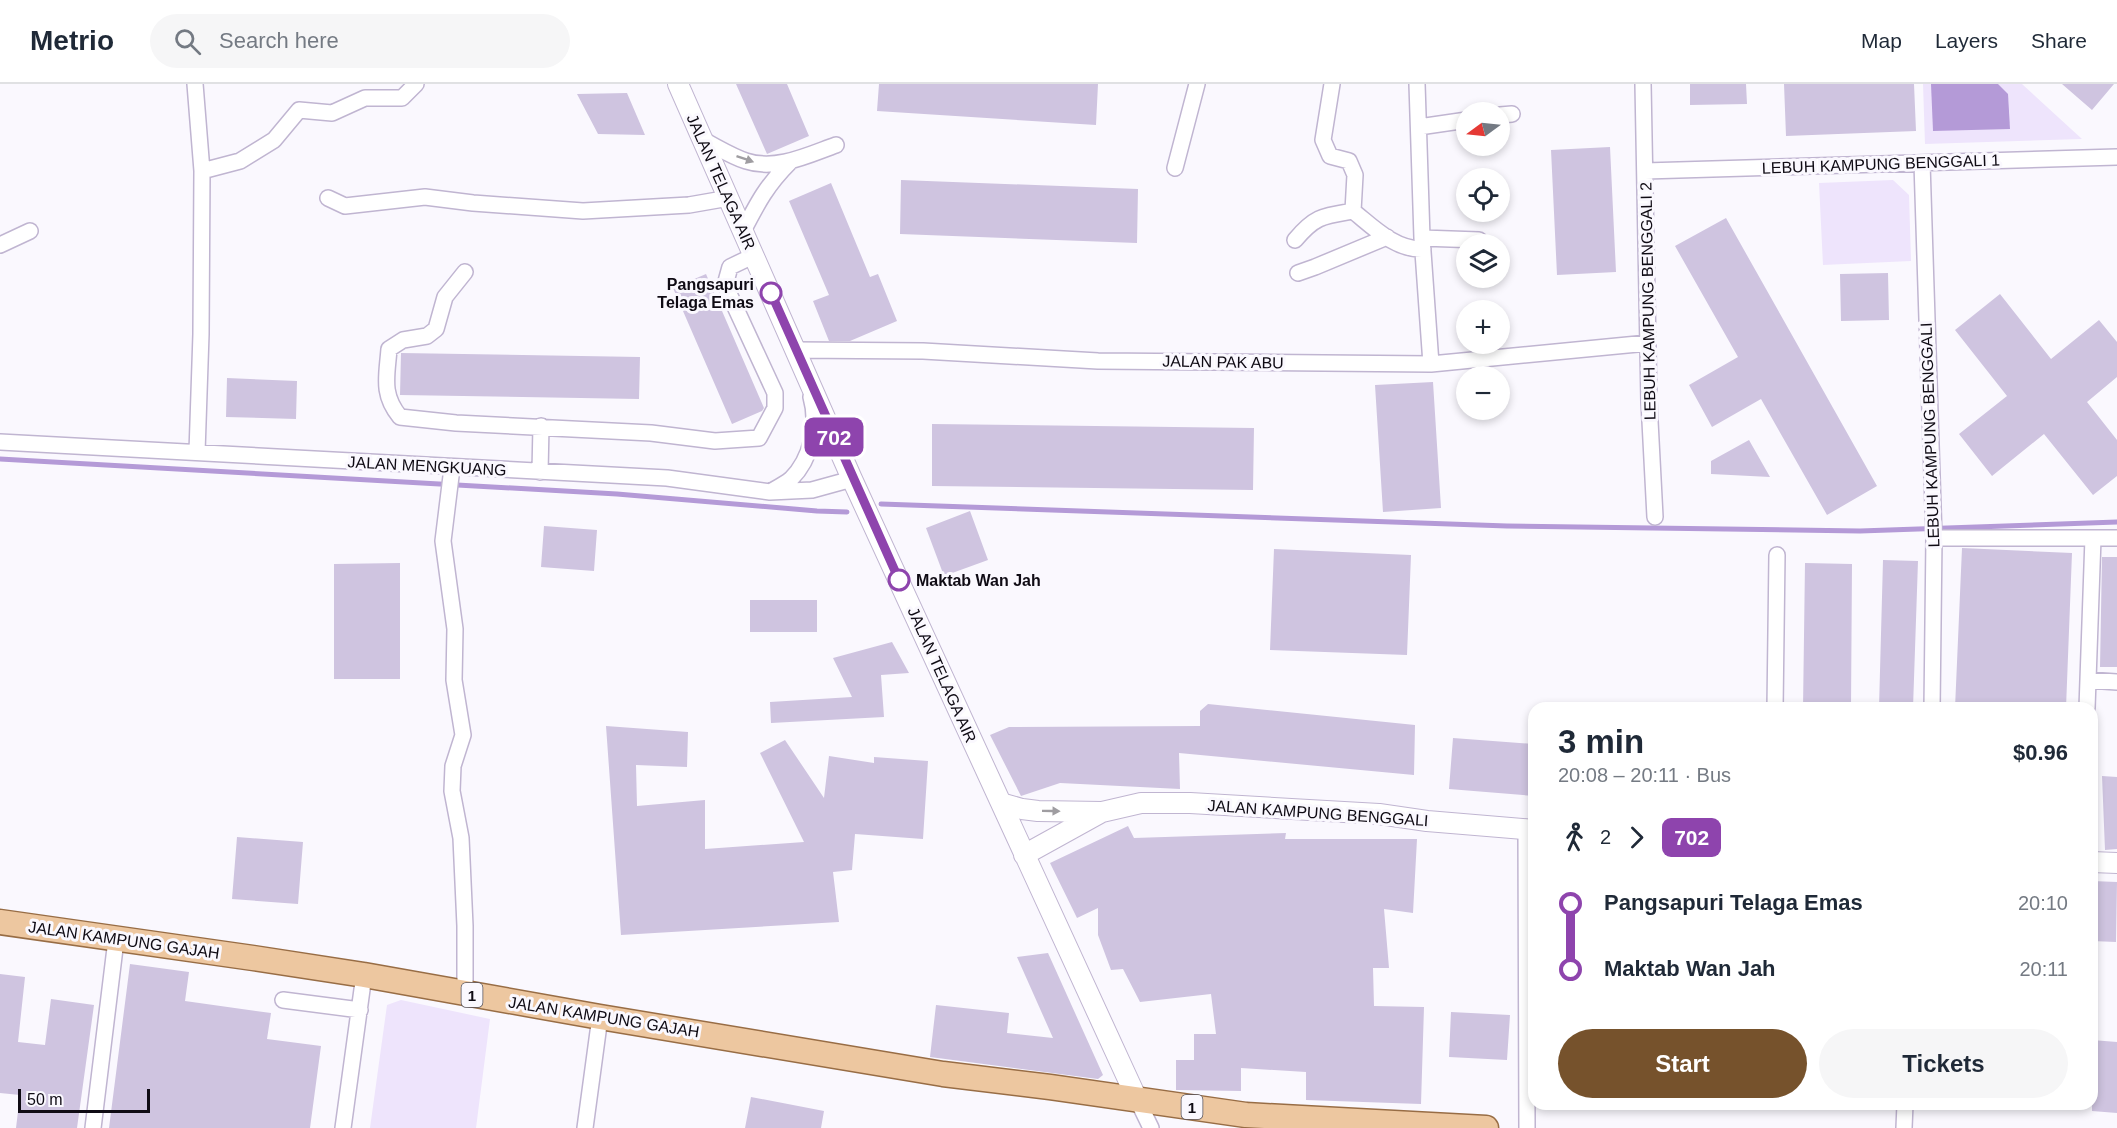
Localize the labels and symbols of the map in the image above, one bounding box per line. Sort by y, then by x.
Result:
north arrow [1456,102,1510,156]
street label: JALAN TELAGA AIR [683,112,759,252]
street label: LEBUH KAMPUNG BENGGALI 1 [1762,151,2000,177]
one-way arrow [736,155,754,164]
street label: LEBUH KAMPUNG BENGGALI 2 [1637,182,1659,420]
place label: Pangsapuri Telaga Emas [657,276,754,311]
marker: Pangsapuri Telaga Emas [760,282,782,304]
street label: LEBUH KAMPUNG BENGGALI [1918,322,1942,548]
street label: JALAN PAK ABU [1162,352,1284,372]
line badge: 702 [800,418,868,456]
street label: JALAN MENGKUANG [347,453,507,479]
marker: Maktab Wan Jah [888,569,910,591]
place label: Maktab Wan Jah [916,572,1041,589]
street label: JALAN TELAGA AIR [904,605,980,745]
street label: JALAN KAMPUNG BENGGALI [1207,797,1429,829]
one-way arrow [1042,806,1061,816]
street label: JALAN KAMPUNG GAJAH [27,918,221,962]
road number: 1 [462,983,482,1007]
street label: JALAN KAMPUNG GAJAH [507,994,701,1040]
scale bar [18,1086,150,1114]
road number: 1 [1182,1095,1202,1119]

